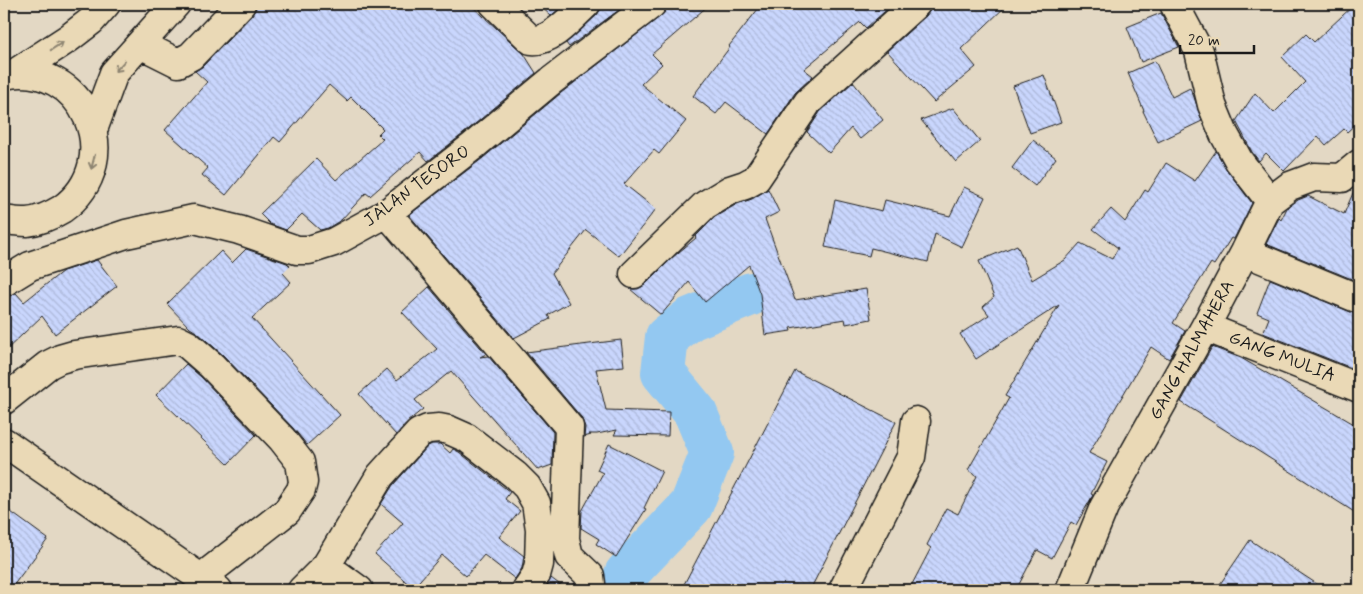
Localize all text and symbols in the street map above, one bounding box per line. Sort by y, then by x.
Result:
scale bar [1180,22,1254,54]
text: 20 m [1188,31,1220,51]
one-way arrow [50,40,64,50]
one-way arrow [115,59,126,72]
street label: JALAN TESORO [359,139,475,233]
one-way arrow [88,153,97,169]
street label: GANG HALMAHERA [1144,276,1240,424]
street label: GANG MULIA [1225,326,1339,388]

